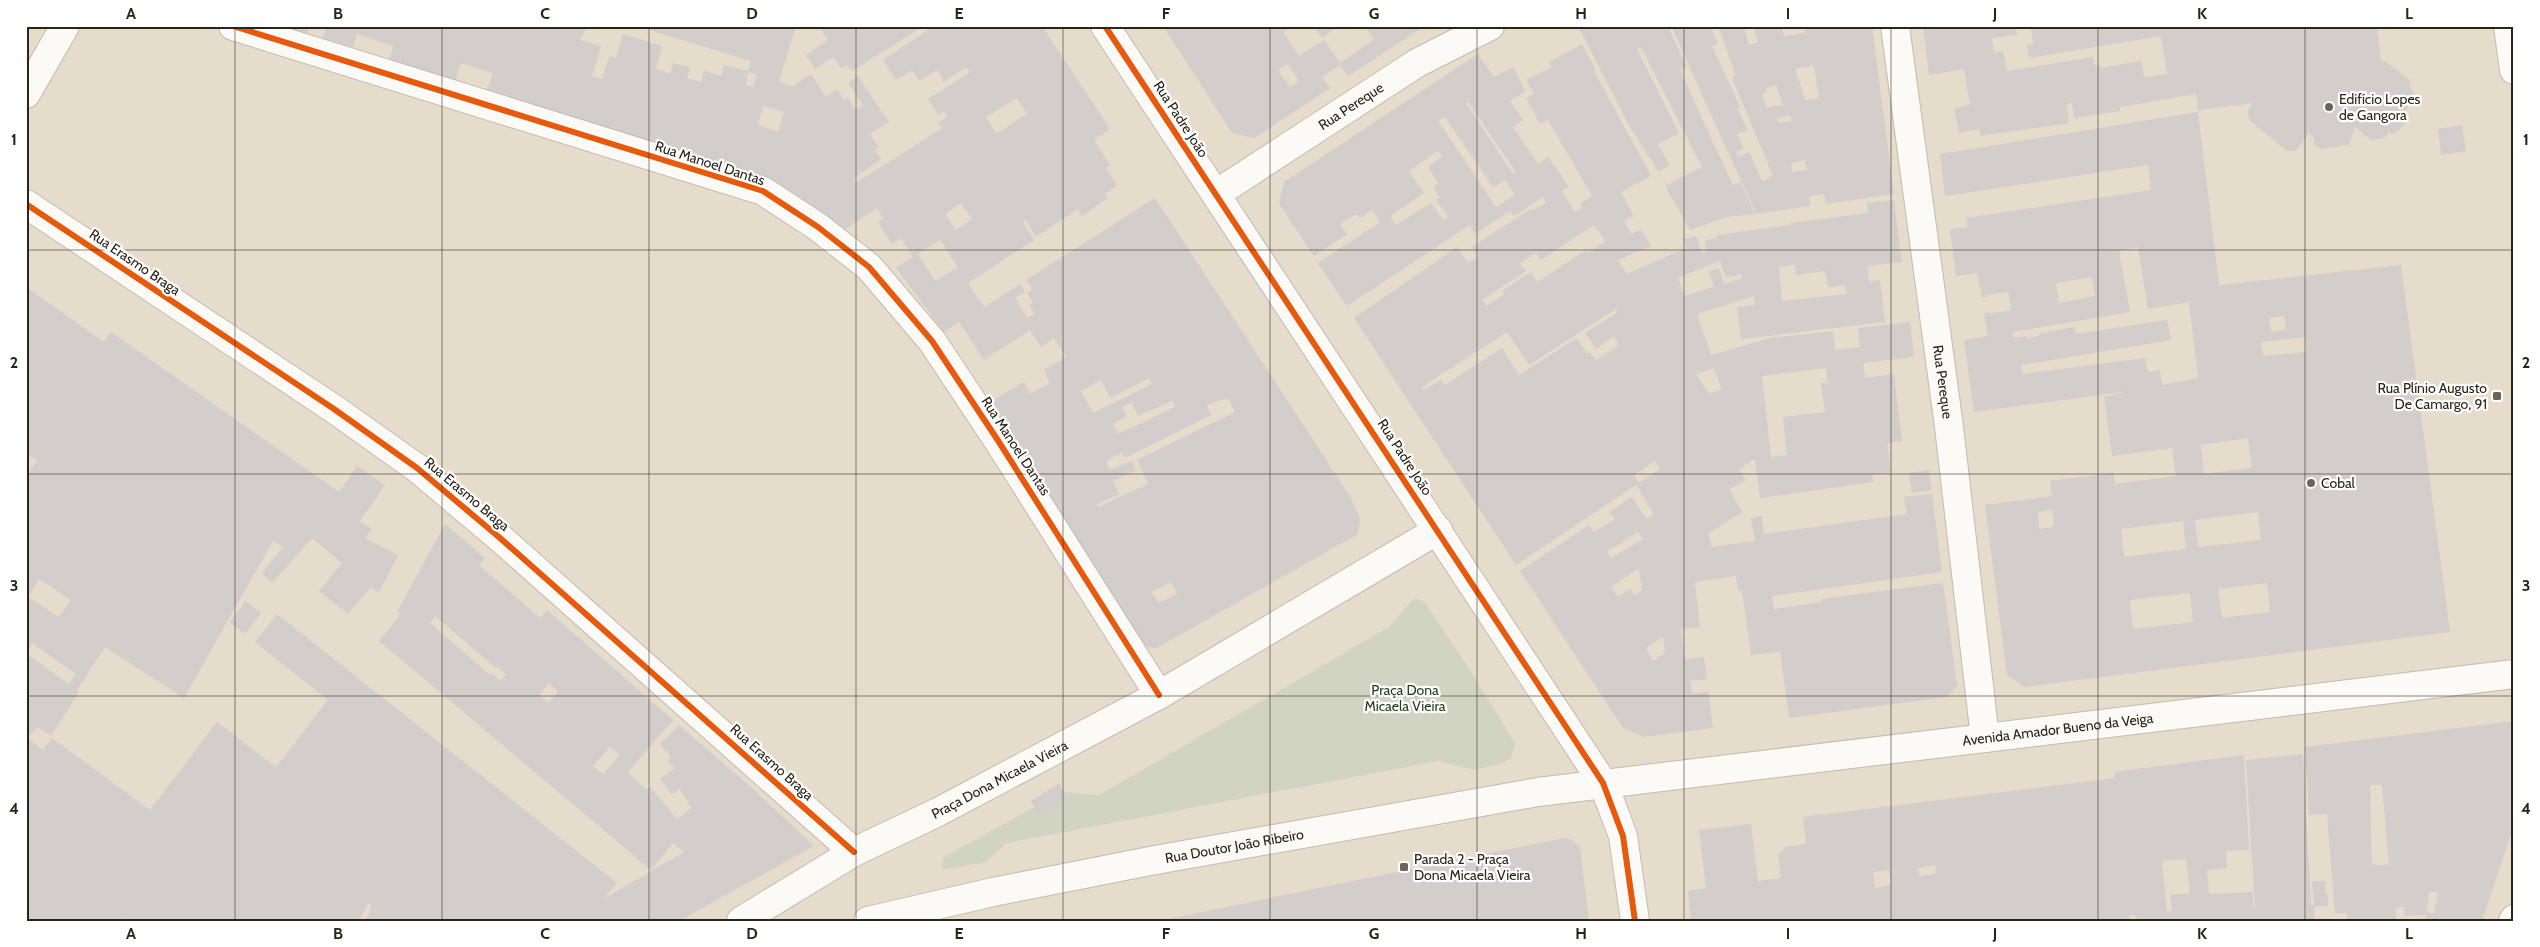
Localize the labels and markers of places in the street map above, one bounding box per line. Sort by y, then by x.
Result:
place label: Edifício Lopes de Gangora [2339,90,2421,124]
marker: Edifício Lopes de Gangora [2323,101,2335,113]
place label: Rua Plínio Augusto De Camargo, 91 [2377,379,2487,413]
marker: Rua Plínio Augusto De Camargo, 91 [2491,390,2503,402]
place label: Cobal [2321,474,2356,492]
marker: Cobal [2305,477,2317,489]
place label: Parada 2 - Praça Dona Micaela Vieira [1414,850,1531,884]
marker: Parada 2 - Praça Dona Micaela Vieira [1398,861,1410,873]

